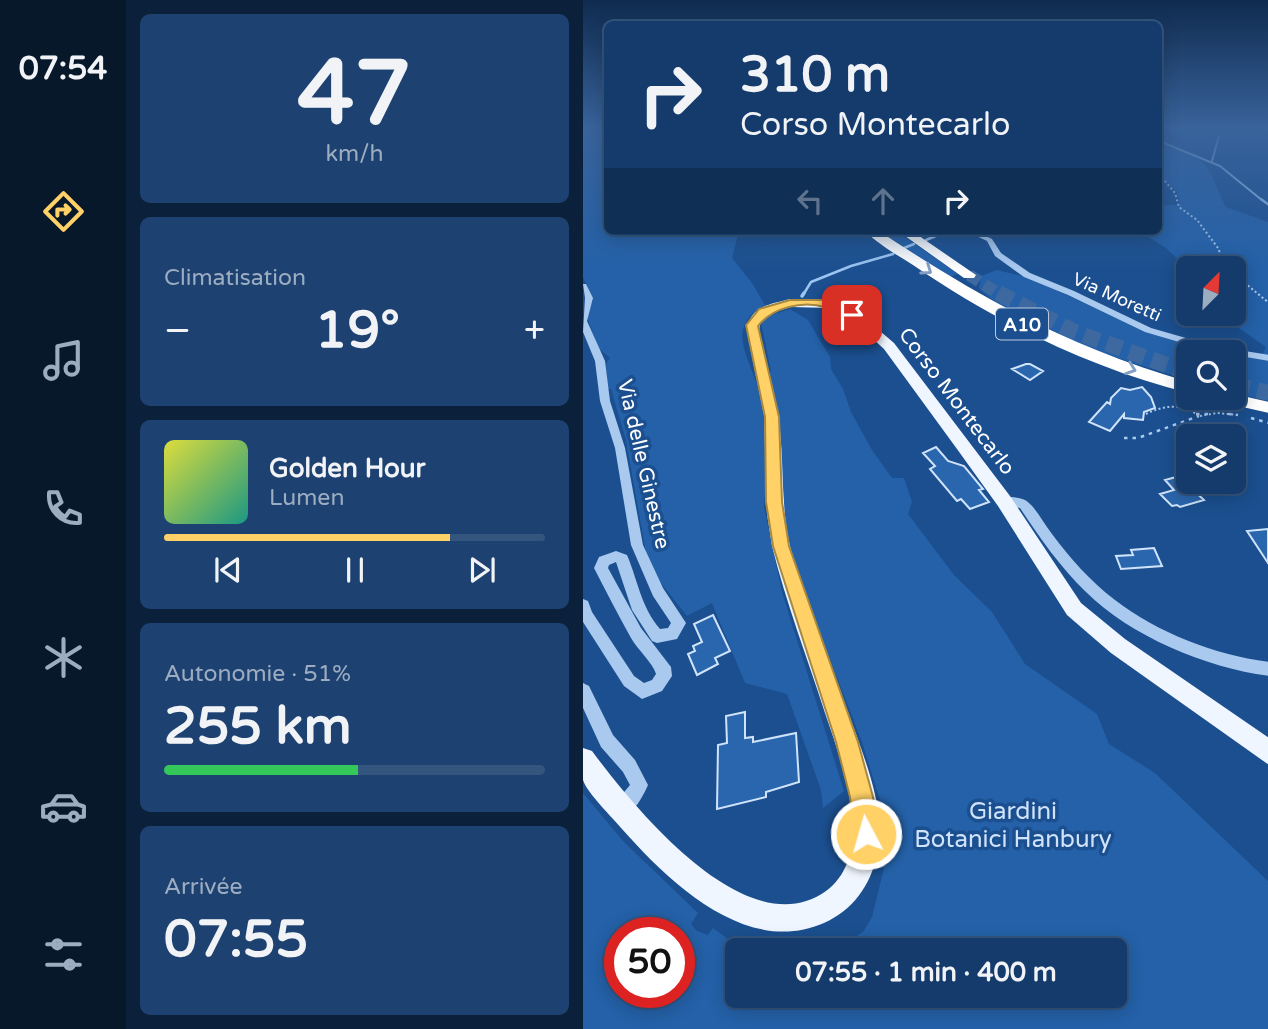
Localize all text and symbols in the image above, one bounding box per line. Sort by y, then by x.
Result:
text: 47 [297,39,412,149]
text: 310 m [740,46,890,105]
icon: right [625,49,716,140]
text: 07:54 [19,50,107,88]
text: Corso Montecarlo [740,106,1010,144]
text: km/h [326,140,383,168]
icon: left [791,182,829,220]
icon: ahead [864,182,902,220]
icon: right [937,182,975,220]
icon: directions [39,187,88,236]
north arrow [1176,256,1246,326]
map controls [1176,256,1246,494]
one-way arrow [919,261,932,274]
text: Climatisation [164,264,306,292]
street label: Via Moretti [1069,268,1165,326]
pin [822,285,882,345]
icon: arrive [833,296,871,334]
text: 19° [315,299,400,362]
text: − [164,308,191,354]
text: + [524,308,545,354]
road number: A10 [996,308,1048,340]
street label: Corso Montecarlo [893,323,1020,480]
icon: music [39,336,88,385]
button: search [1176,340,1246,410]
one-way arrow [1125,361,1137,376]
street label: Via delle Ginestre [612,377,675,551]
button: layers [1176,424,1246,494]
text: Golden Hour [269,453,426,484]
icon: phone [39,484,88,533]
text: Lumen [269,484,344,512]
icon: previous [209,551,247,589]
icon: pause [336,551,374,589]
icon: next [463,551,501,589]
icon: climate [39,633,88,682]
text: Autonomie · 51% [164,660,351,688]
text: 255 km [164,695,352,758]
icon: car [39,782,88,831]
position arrow [829,797,903,871]
park label: Giardini Botanici Hanbury [914,797,1112,854]
text: Arrivée [164,873,242,901]
text: 07:55 [164,908,308,971]
speed limit sign: 50 [604,917,695,1008]
icon: filters [39,930,88,979]
text: 07:55 · 1 min · 400 m [795,957,1057,988]

